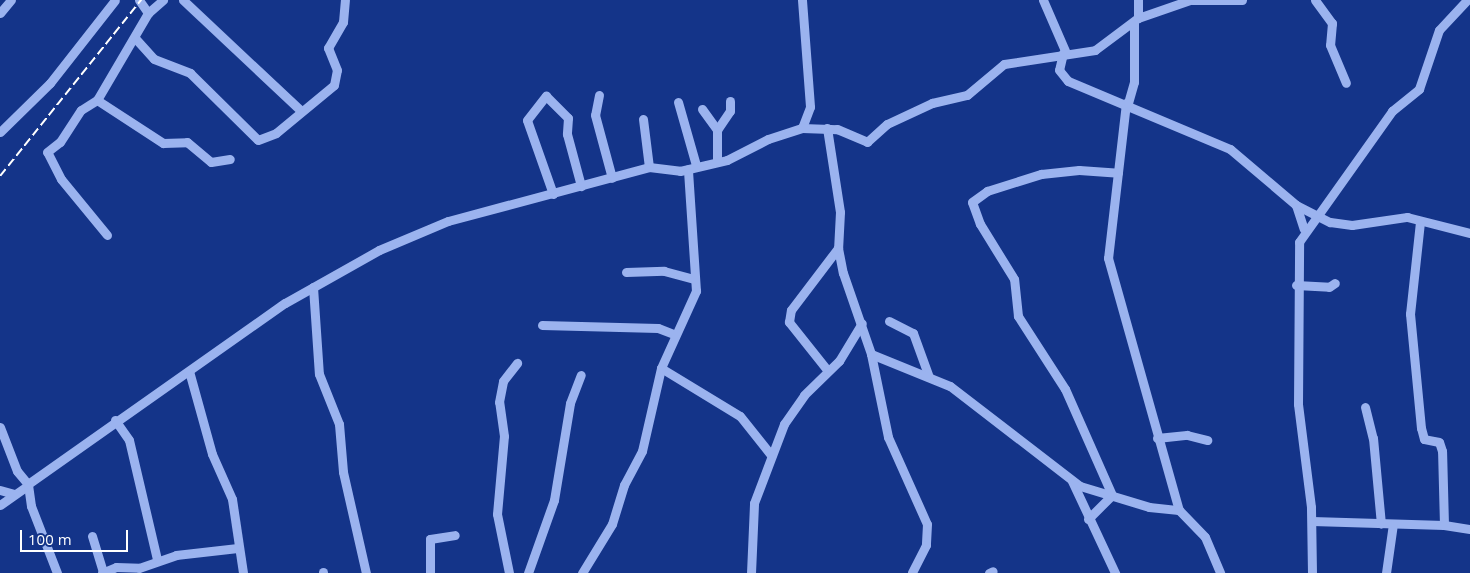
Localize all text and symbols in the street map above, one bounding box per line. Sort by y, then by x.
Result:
scale bar [22,520,130,552]
text: 100 m [28,529,72,549]

